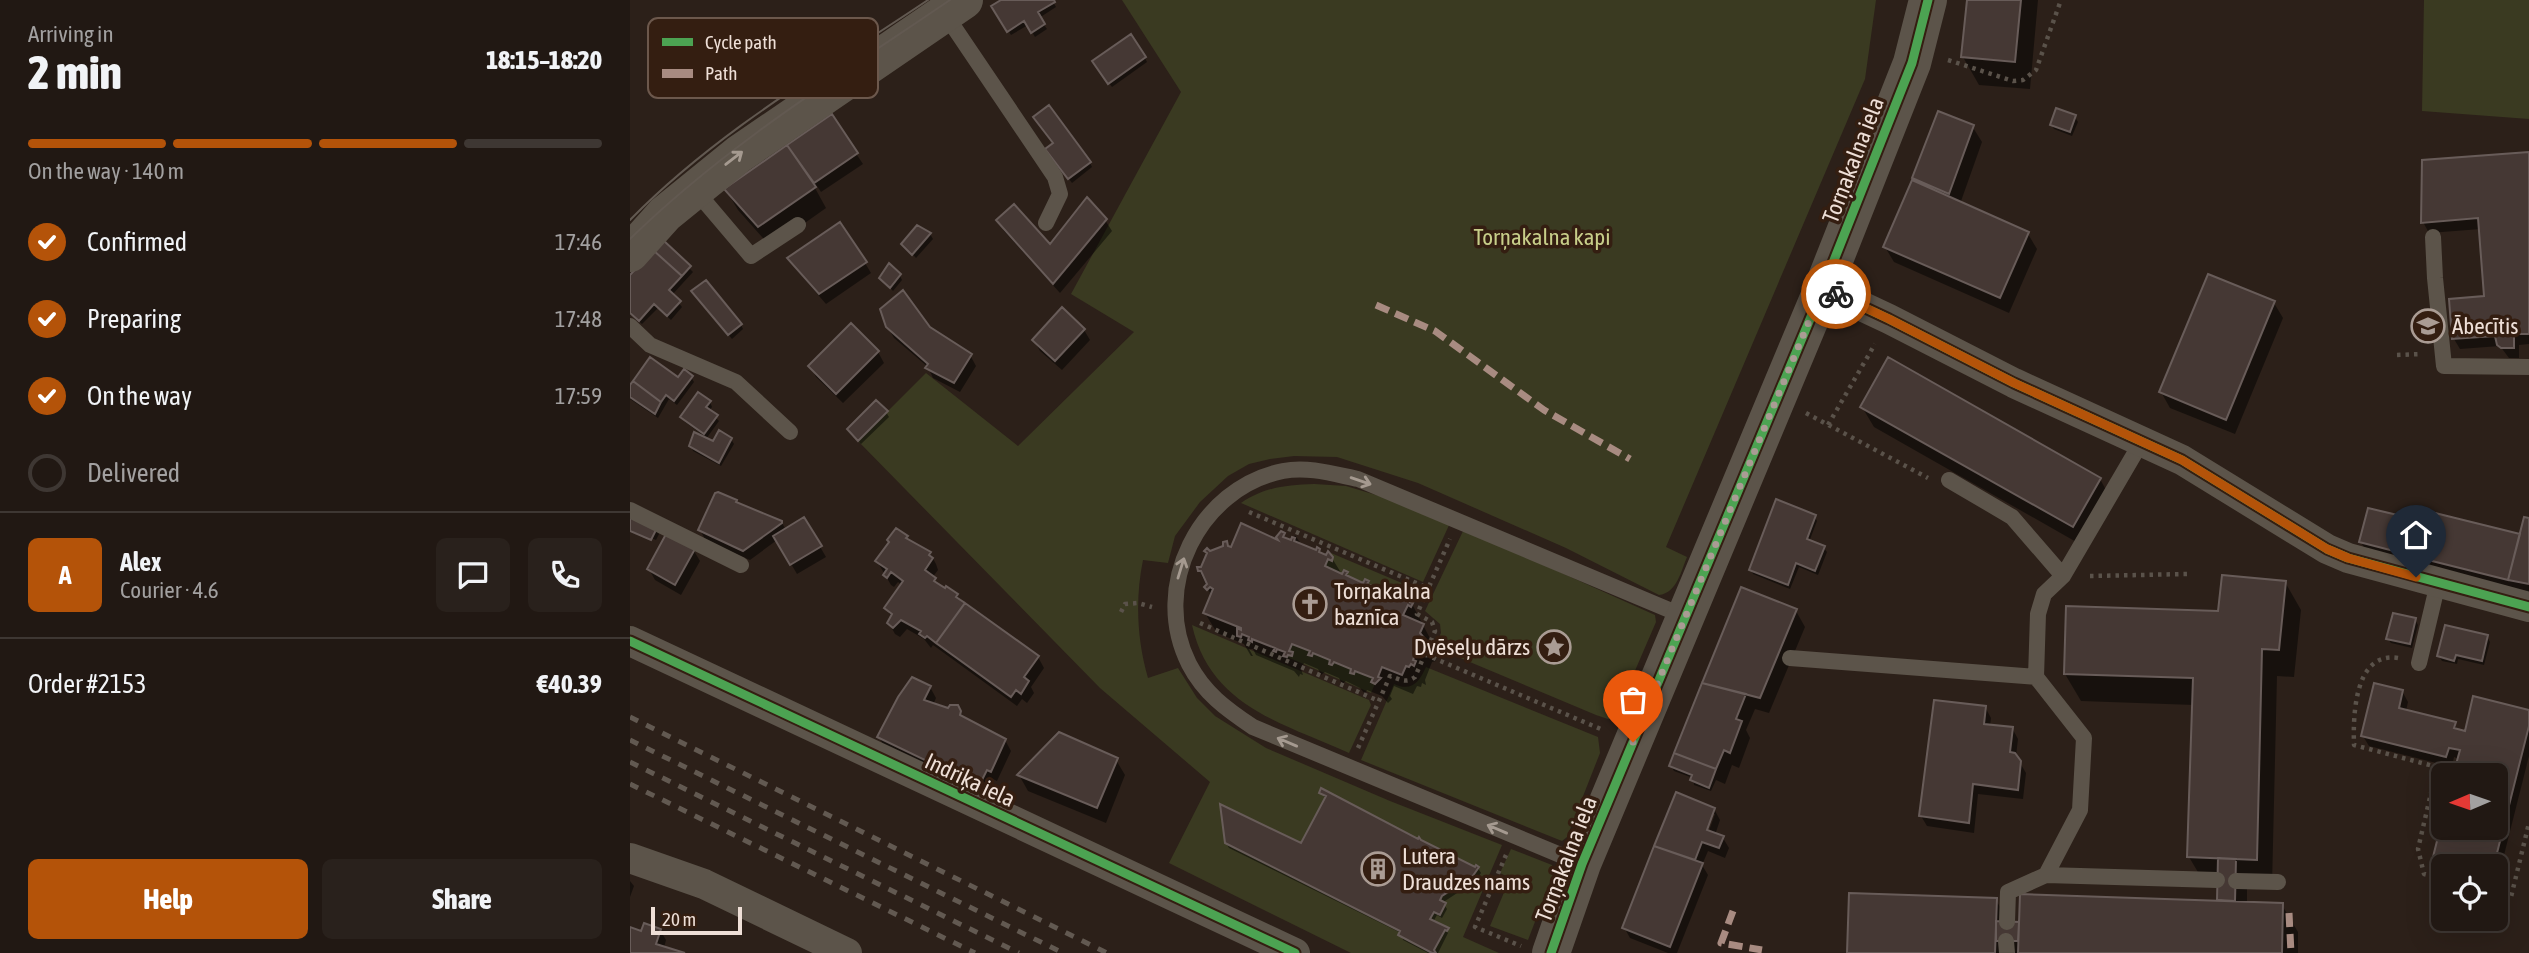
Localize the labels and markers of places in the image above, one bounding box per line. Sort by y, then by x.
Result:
school or university icon: Ābecītis [2409,307,2447,345]
place label: Ābecītis [2452,313,2518,339]
pin [2386,505,2446,577]
place label: Torņakalna baznīca [1334,578,1431,630]
church icon: Torņakalna baznīca [1291,585,1329,623]
place icon: Dvēseļu dārzs [1535,628,1573,666]
place label: Dvēseļu dārzs [1414,634,1530,660]
pin [1603,670,1663,742]
place label: Lutera Draudzes nams [1402,843,1530,895]
building icon: Lutera Draudzes nams [1359,850,1397,888]

